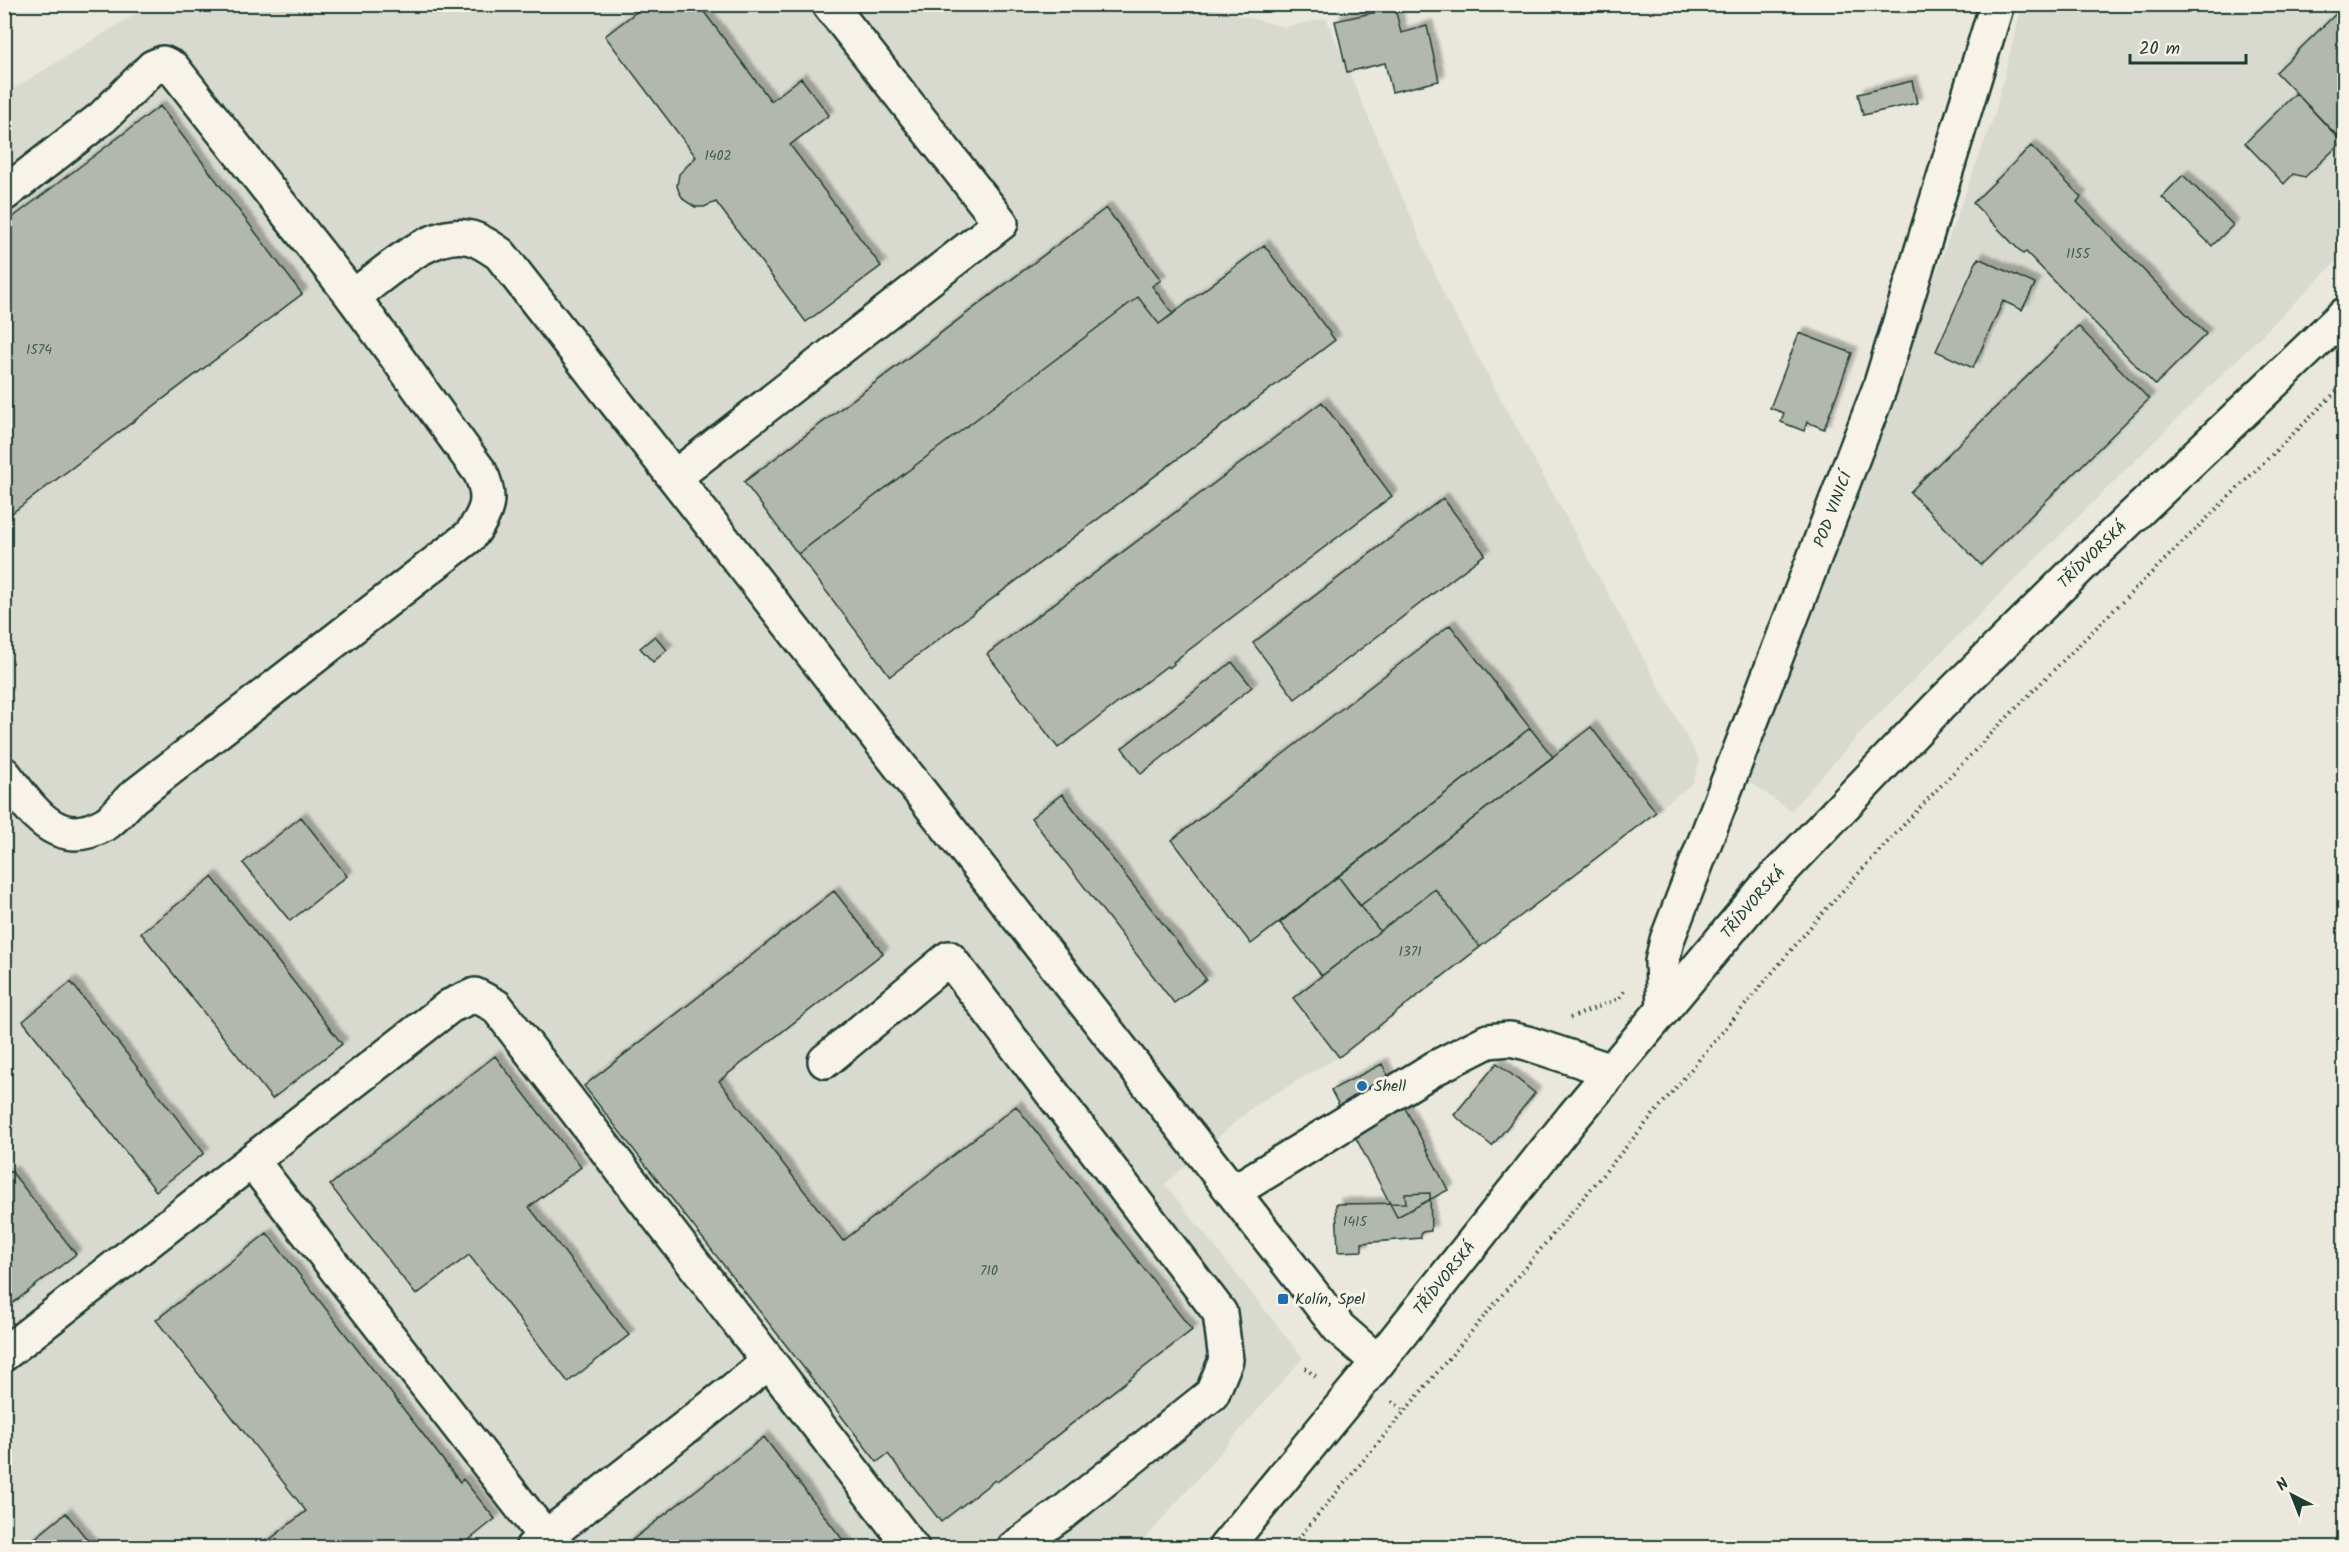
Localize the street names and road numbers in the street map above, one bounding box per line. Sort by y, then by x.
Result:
street label: POD VINICÍ [1807,465,1860,551]
street label: TŘÍDVORSKÁ [2052,515,2133,595]
street label: TŘÍDVORSKÁ [1715,861,1792,944]
street label: TŘÍDVORSKÁ [1407,1236,1482,1321]

